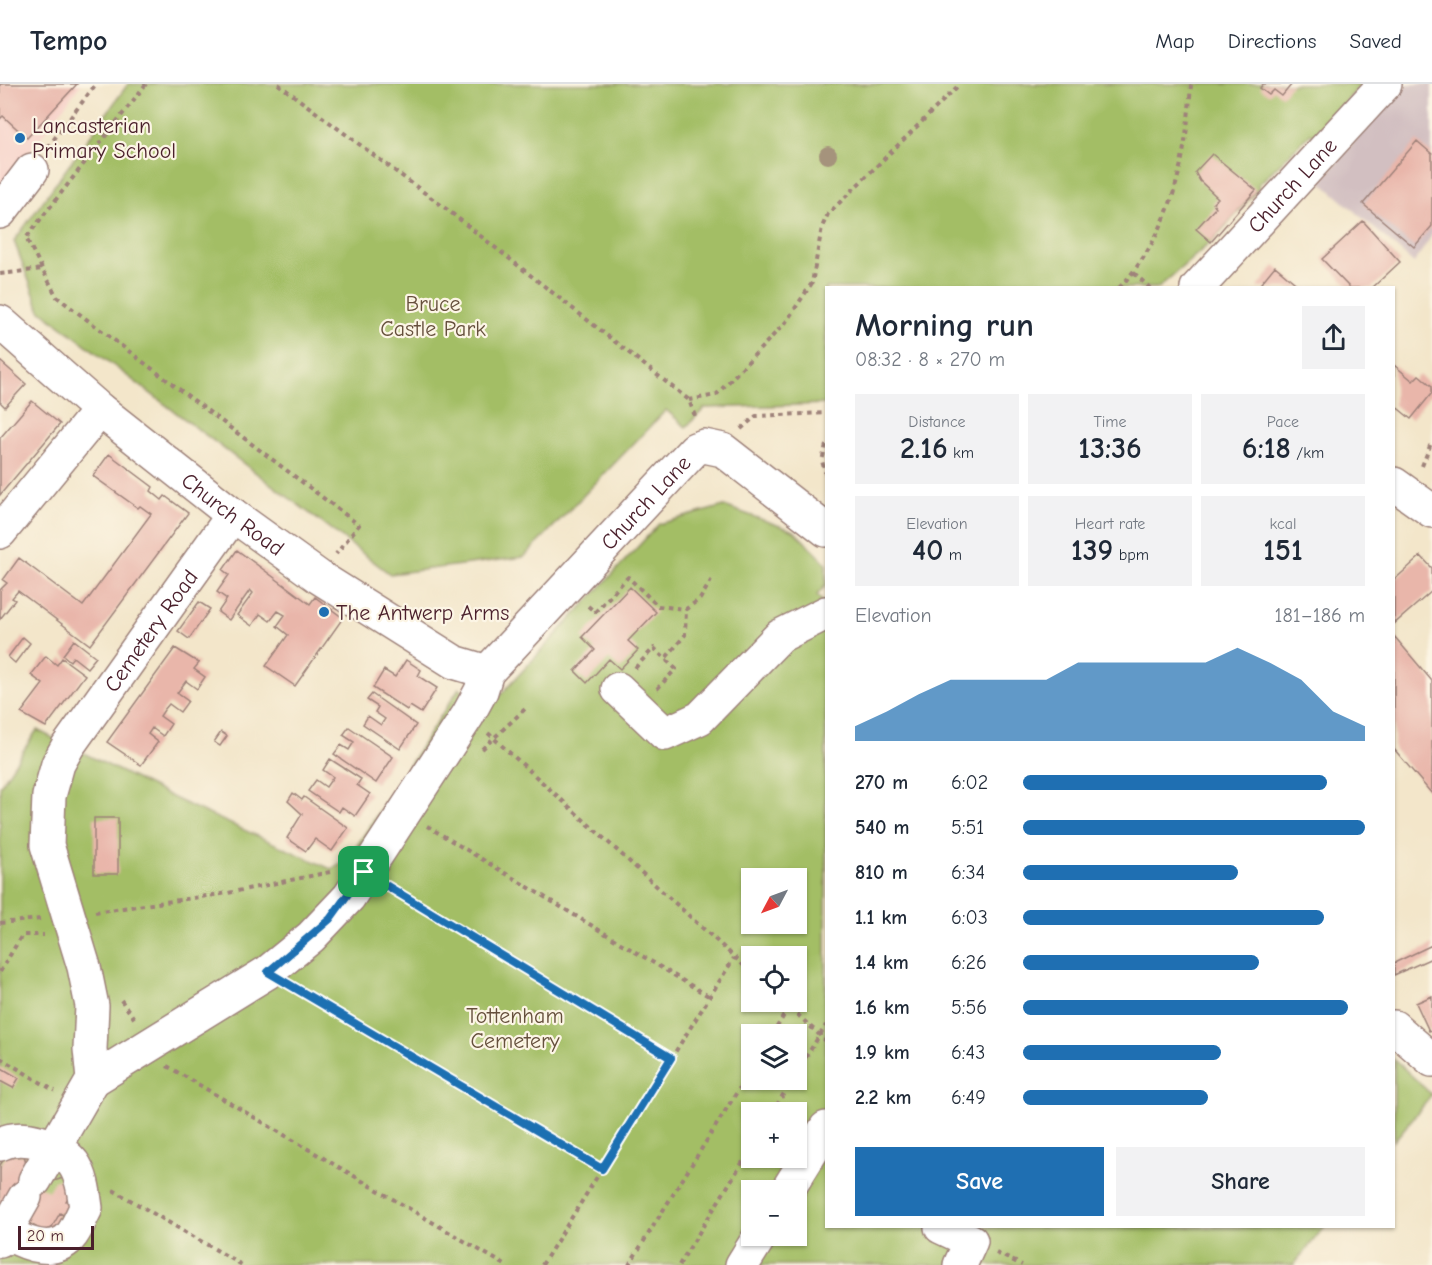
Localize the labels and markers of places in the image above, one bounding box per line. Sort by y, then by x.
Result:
place label: Lancasterian Primary School [32,113,176,164]
marker: Lancasterian Primary School [13,131,27,145]
place label: The Antwerp Arms [336,600,509,626]
marker: The Antwerp Arms [317,605,331,619]
pin [338,846,389,897]

